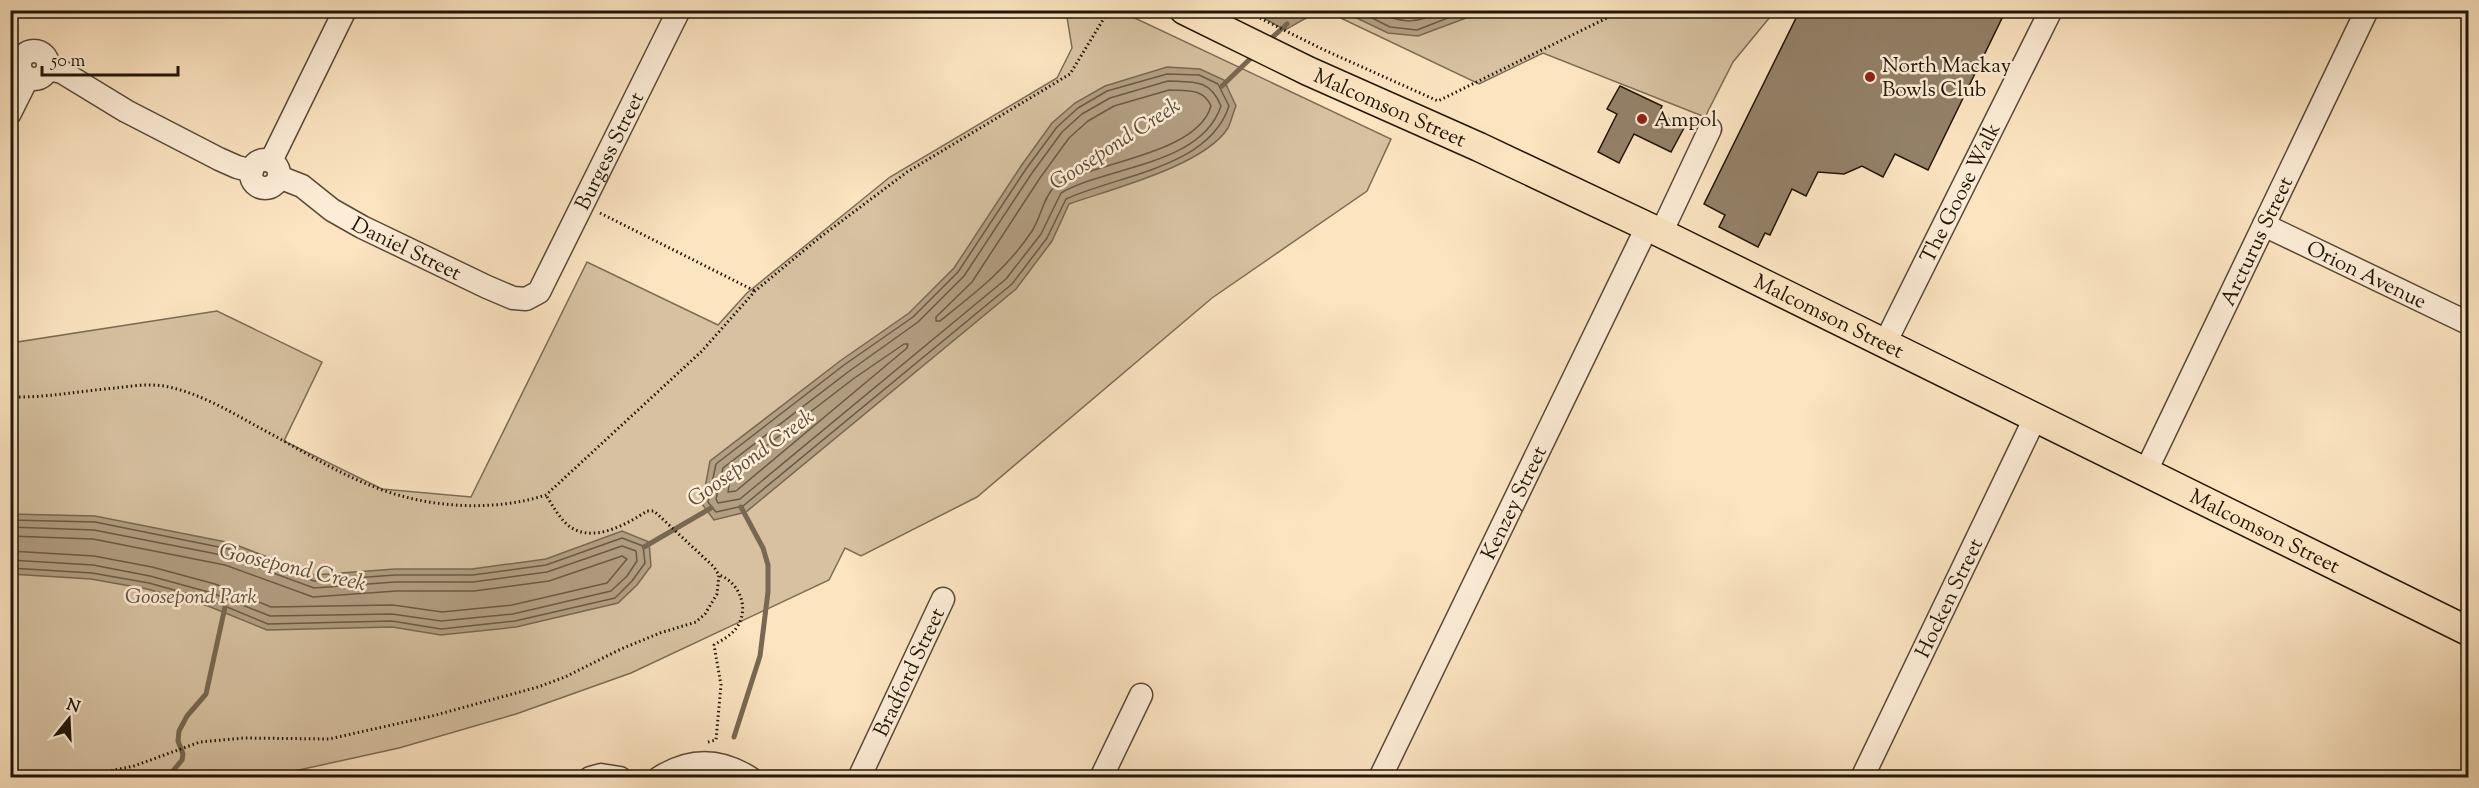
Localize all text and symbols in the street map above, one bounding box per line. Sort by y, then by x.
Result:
scale bar [42,39,178,77]
text: 50 m [50,49,86,75]
place label: North Mackay Bowls Club [1882,52,2012,106]
street label: Malcomson Street [1308,62,1470,156]
marker: North Mackay Bowls Club [1863,70,1877,84]
street label: Burgess Street [569,87,653,216]
water label: Goosepond Creek [1044,91,1187,200]
place label: Ampol [1654,106,1717,136]
marker: Ampol [1635,112,1649,126]
street label: The Goose Walk [1914,118,2010,269]
street label: Arcturus Street [2214,172,2302,312]
street label: Daniel Street [345,211,466,289]
street label: Orion Avenue [2301,234,2431,318]
street label: Malcomson Street [1748,268,1908,367]
water label: Goosepond Creek [682,402,822,516]
street label: Kenzey Street [1475,442,1556,565]
street label: Malcomson Street [2184,483,2344,582]
street label: Hocken Street [1909,534,1992,663]
water label: Goosepond Creek [216,536,369,601]
park label: Goosepond Park [125,583,258,613]
street label: Bradford Street [867,604,954,742]
north arrow [39,689,99,749]
text: N [63,694,83,720]

